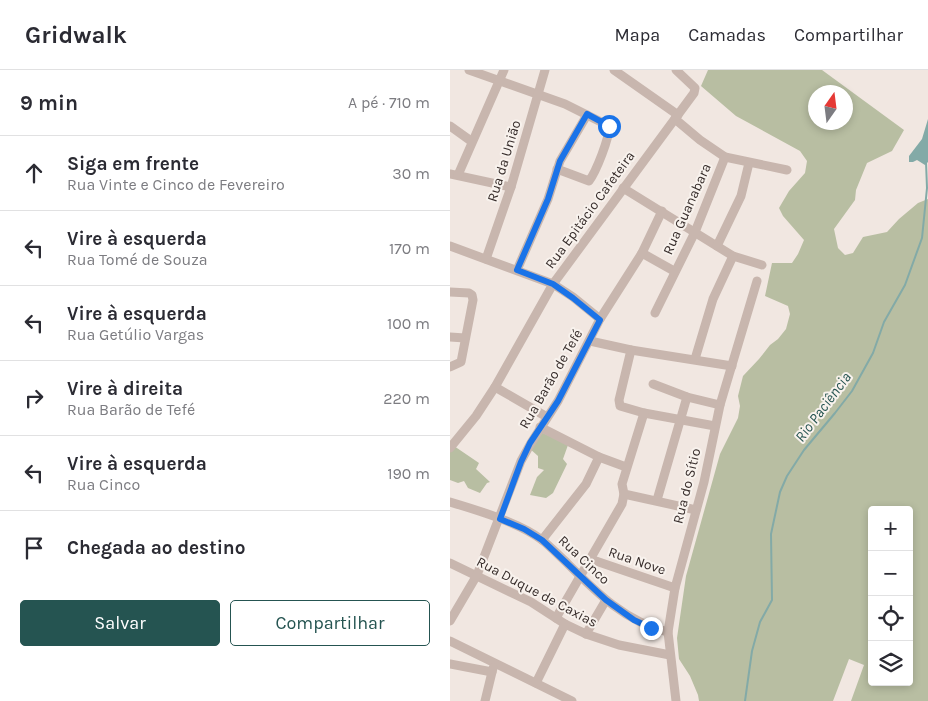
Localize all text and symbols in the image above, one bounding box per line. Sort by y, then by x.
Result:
text: Gridwalk [25,21,127,49]
text: Mapa [615,24,660,46]
text: Camadas [688,24,766,46]
text: Compartilhar [794,24,903,46]
north arrow [808,85,853,130]
text: 9 min [20,91,78,115]
text: A pé · 710 m [348,93,430,112]
route start [598,115,621,138]
street label: Rua da União [484,118,524,204]
street label: Rua Epitácio Cafeteira [542,148,638,272]
text: Siga em frente [67,153,199,175]
icon: ahead [20,159,48,187]
street label: Rua Guanabara [659,161,715,257]
text: 30 m [392,164,430,183]
text: Rua Vinte e Cinco de Fevereiro [67,175,285,194]
text: Vire à esquerda [67,228,207,250]
icon: left [20,234,48,262]
text: 170 m [389,239,430,258]
text: Rua Tomé de Souza [67,250,208,269]
text: Vire à esquerda [67,303,207,325]
icon: left [20,309,48,337]
text: 100 m [387,314,430,333]
text: Rua Getúlio Vargas [67,325,204,344]
street label: Rua Barão de Tefé [516,326,586,432]
water label: Rio Paciência [791,369,855,445]
text: Vire à direita [67,378,183,400]
icon: right [20,384,48,412]
text: 220 m [383,389,430,408]
text: Rua Barão de Tefé [67,400,195,419]
street label: Rua do Sítio [669,447,705,525]
text: Vire à esquerda [67,453,207,475]
icon: left [20,459,48,487]
text: 190 m [387,464,430,483]
text: Rua Cinco [67,475,140,494]
map controls [868,506,913,686]
button: + [868,506,913,551]
street label: Rua Cinco [555,532,613,588]
icon: arrive [20,534,48,562]
text: Chegada ao destino [67,537,245,559]
street label: Rua Nove [606,543,668,579]
button: − [868,551,913,596]
street label: Rua Duque de Caxias [474,553,600,631]
button: locate [868,596,913,641]
button: Salvar [20,600,220,646]
button: Compartilhar [230,600,430,646]
route end [640,617,663,640]
button: layers [868,641,913,686]

